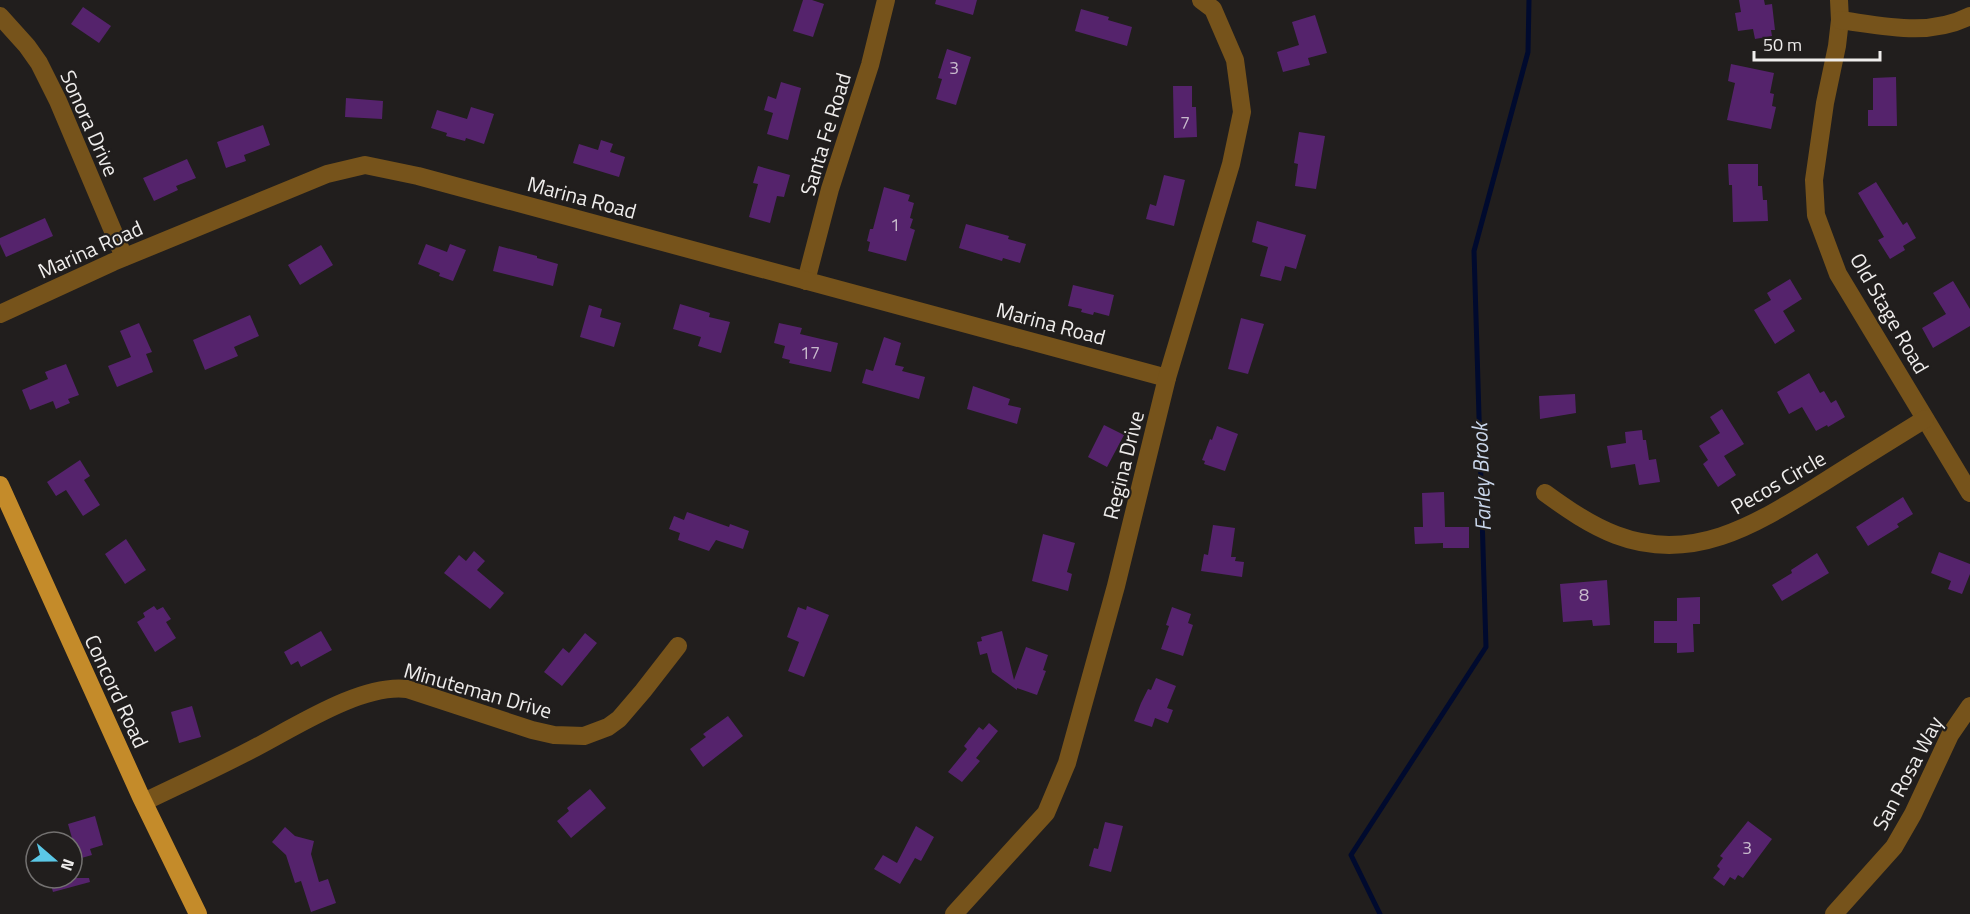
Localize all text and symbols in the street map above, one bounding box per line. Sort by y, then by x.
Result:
scale bar [1754,24,1880,62]
text: 50 m [1763,31,1802,58]
house number: 3 [949,54,959,81]
street label: Sonora Drive [52,65,128,181]
street label: Santa Fe Road [791,69,859,199]
house number: 7 [1180,109,1190,136]
street label: Marina Road [524,167,640,227]
house number: 1 [890,211,900,238]
street label: Marina Road [32,212,148,286]
street label: Old Stage Road [1842,247,1938,379]
street label: Marina Road [993,293,1109,353]
house number: 17 [800,339,820,366]
street label: Regina Drive [1094,407,1152,523]
water label: Farley Brook [1462,420,1500,532]
street label: Pecos Circle [1724,442,1832,522]
house number: 8 [1579,581,1589,608]
street label: Concord Road [77,629,157,753]
street label: Minuteman Drive [400,654,556,726]
street label: San Rosa Way [1863,710,1951,836]
north arrow [24,830,84,890]
house number: 3 [1742,834,1752,861]
text: N [55,856,81,874]

